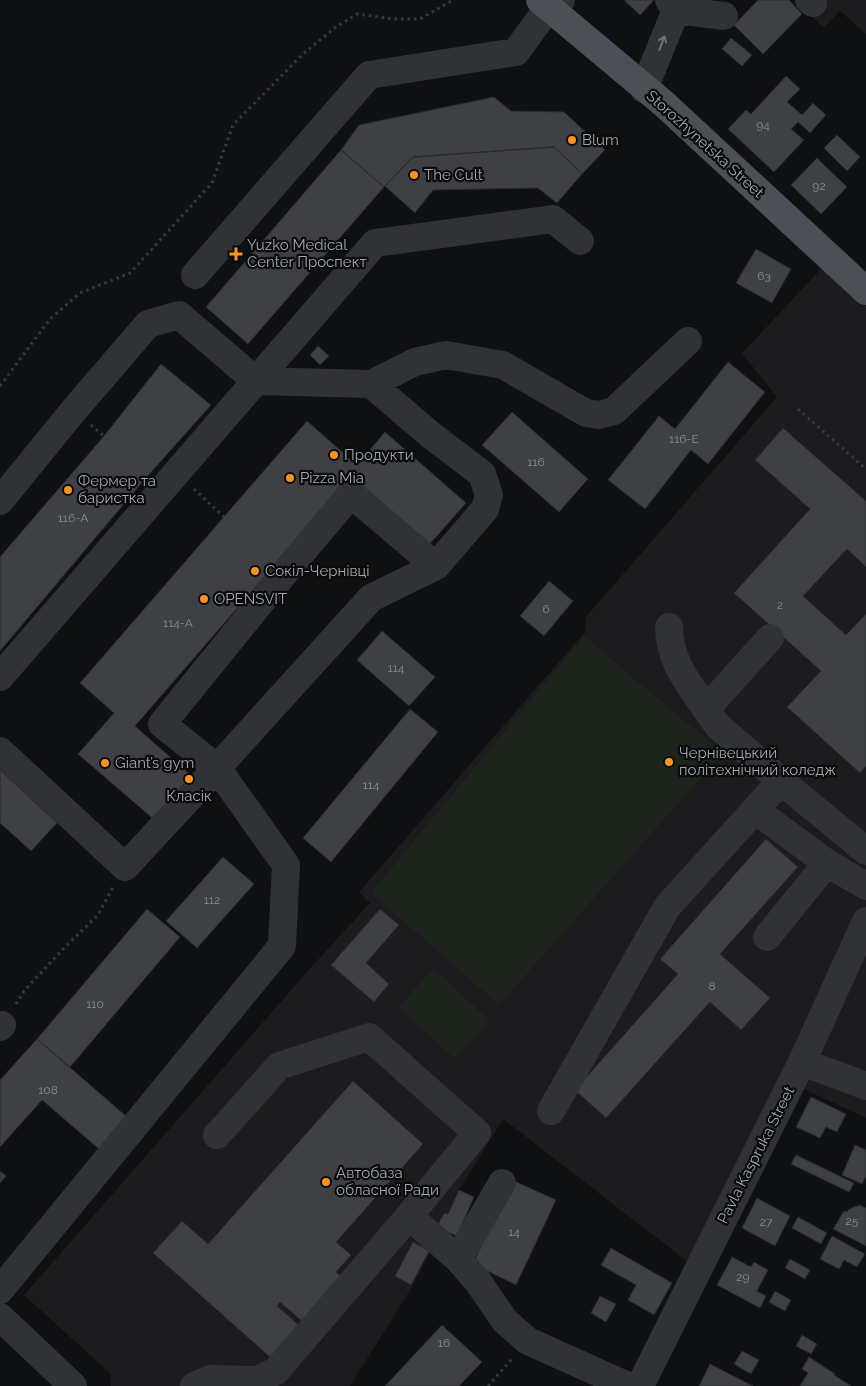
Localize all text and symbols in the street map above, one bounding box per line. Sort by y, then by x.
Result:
one-way arrow [658,36,667,52]
street label: Storozhynetska Street [643,86,767,202]
house number: 94 [756,118,770,132]
place label: Blum [582,131,619,149]
marker: Blum [566,134,578,146]
place label: The Cult [424,166,483,184]
marker: The Cult [408,169,420,181]
house number: 92 [812,179,826,193]
place label: Yuzko Medical Center Проспект [247,236,367,271]
marker: Yuzko Medical Center Проспект [229,247,243,261]
house number: 63 [757,269,771,283]
house number: 116-Е [669,432,699,446]
place label: Продукти [344,446,414,464]
marker: Продукти [328,449,340,461]
house number: 116 [527,455,545,469]
place label: Pizza Mia [300,469,364,487]
place label: Фермер та баристка [78,472,156,507]
marker: Pizza Mia [284,472,296,484]
marker: Фермер та баристка [62,484,74,496]
house number: 116-А [58,511,88,525]
place label: Сокіл-Чернівці [265,562,369,580]
marker: Сокіл-Чернівці [249,565,261,577]
place label: OPENSVIT [214,590,287,608]
marker: OPENSVIT [198,593,210,605]
house number: 2 [777,598,783,612]
house number: 6 [542,602,550,616]
house number: 114-А [163,616,193,630]
house number: 114 [388,661,405,675]
place label: Чернівецький політехнічний коледж [679,744,836,779]
place label: Giant’s gym [115,754,194,772]
marker: Чернівецький політехнічний коледж [663,756,675,768]
marker: Giant’s gym [99,757,111,769]
marker: Класік [183,773,195,785]
house number: 114 [363,778,380,792]
place label: Класік [166,787,212,805]
house number: 112 [204,893,220,907]
house number: 8 [708,979,716,993]
house number: 110 [86,997,104,1011]
house number: 108 [38,1083,58,1097]
street label: Pavla Kaspruka Street [714,1084,798,1226]
place label: Автобаза обласної Ради [336,1164,439,1199]
marker: Автобаза обласної Ради [320,1176,332,1188]
house number: 25 [846,1214,859,1228]
house number: 27 [760,1215,773,1229]
house number: 14 [508,1225,520,1239]
house number: 29 [736,1270,750,1284]
house number: 16 [438,1336,450,1350]

